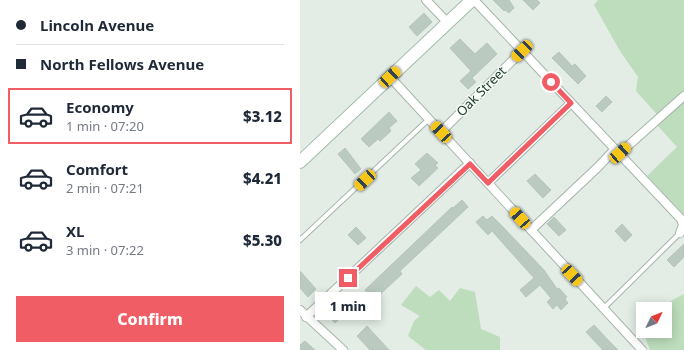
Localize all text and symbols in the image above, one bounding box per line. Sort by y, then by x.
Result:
text: Lincoln Avenue [40,15,154,35]
car [509,38,535,64]
text: North Fellows Avenue [40,54,204,74]
street label: Oak Street [452,62,510,120]
car [377,64,403,90]
route start [542,73,560,91]
text: Economy [66,97,134,117]
icon: car [18,98,54,134]
text: $3.12 [243,106,282,126]
text: 1 min · 07:20 [66,117,144,135]
car [428,119,454,145]
car [607,141,633,165]
text: Comfort [66,159,128,179]
icon: car [18,160,54,196]
car [352,167,378,193]
text: $4.21 [243,168,282,188]
text: 2 min · 07:21 [66,179,144,197]
car [508,205,532,231]
text: XL [66,221,84,241]
icon: car [18,222,54,258]
text: $5.30 [243,230,282,250]
text: 3 min · 07:22 [66,241,144,259]
car [559,262,585,288]
route end [339,269,357,287]
callout: 1 min [315,292,381,320]
button: Confirm [16,296,284,342]
text: 1 min [330,297,366,315]
north arrow [636,302,672,338]
map controls [636,302,672,338]

